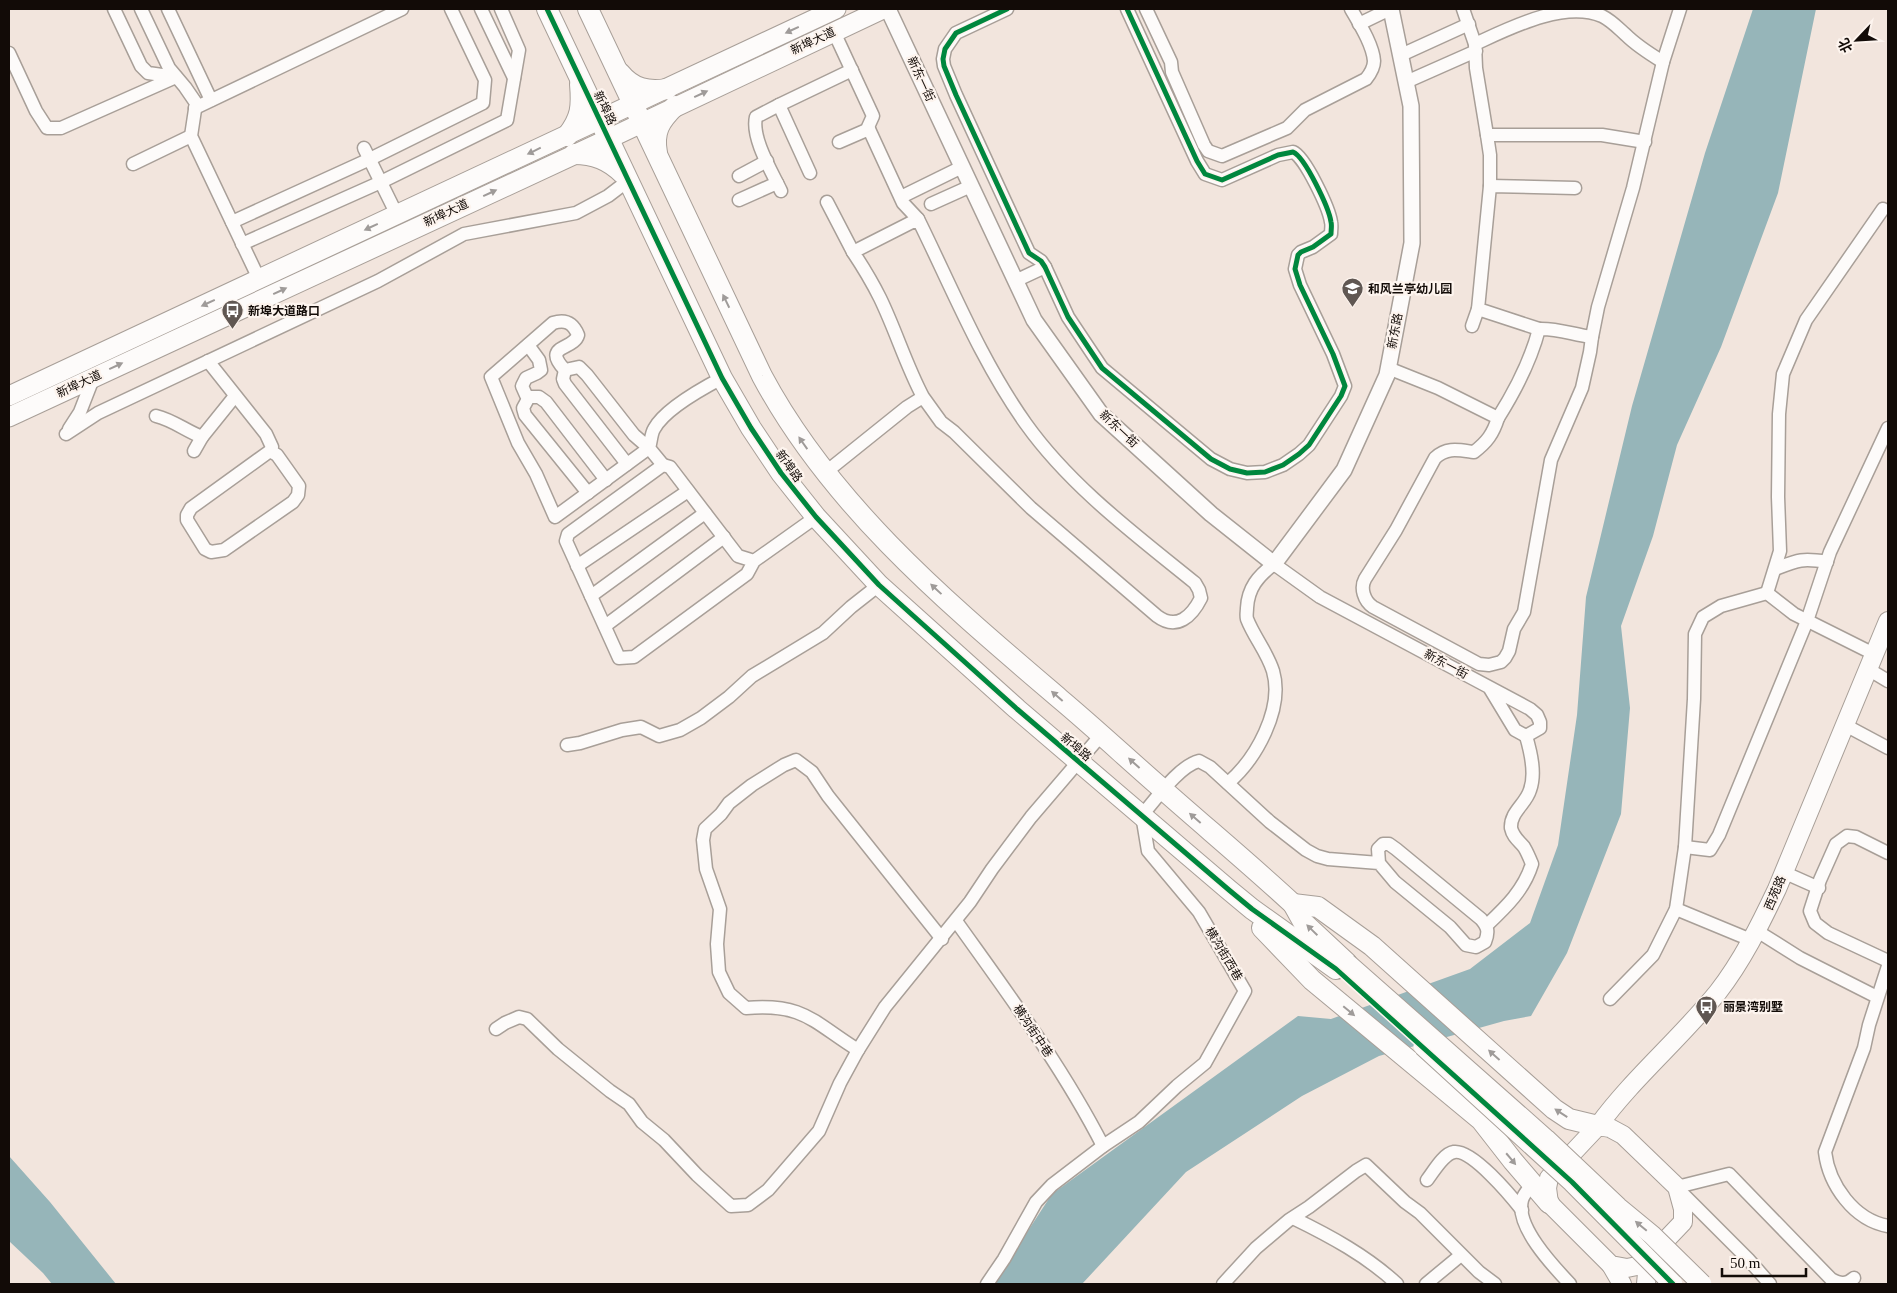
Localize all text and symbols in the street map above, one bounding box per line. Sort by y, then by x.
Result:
north arrow [1832,15,1882,65]
street label: 新埠大道 [788,25,838,57]
one-way arrow [785,26,799,34]
text: 北 [1836,36,1855,55]
street label: 新东一街 [905,54,937,104]
street label: 新埠路 [591,89,619,127]
one-way arrow [694,90,708,98]
one-way arrow [527,147,542,155]
one-way arrow [483,188,497,196]
street label: 新埠大道 [421,197,471,229]
one-way arrow [364,223,378,231]
school or university icon: 和风兰亭幼儿园 [1340,277,1364,308]
place label: 和风兰亭幼儿园 [1368,282,1452,296]
one-way arrow [273,287,287,295]
one-way arrow [722,293,730,308]
bus stop icon: 新埠大道路口 [220,299,244,330]
one-way arrow [201,300,215,308]
place label: 新埠大道路口 [248,304,320,318]
street label: 新东路 [1385,312,1405,350]
one-way arrow [109,362,123,370]
street label: 新埠大道 [54,368,104,400]
street label: 新东一街 [1097,408,1141,450]
one-way arrow [798,436,808,450]
street label: 新埠路 [773,447,805,485]
one-way arrow [930,583,942,595]
street label: 新东一街 [1422,647,1470,681]
one-way arrow [1051,691,1064,702]
street label: 新埠路 [1058,730,1094,764]
one-way arrow [1128,757,1140,769]
one-way arrow [1190,812,1202,824]
street label: 西苑路 [1762,874,1788,912]
one-way arrow [1306,924,1318,936]
street label: 横沟街西巷 [1203,925,1245,983]
bus stop icon: 丽景湾别墅 [1695,995,1719,1026]
place label: 丽景湾别墅 [1723,1000,1783,1014]
street label: 横沟街中巷 [1010,1002,1056,1060]
one-way arrow [1342,1005,1355,1016]
one-way arrow [1488,1049,1500,1061]
one-way arrow [1554,1109,1567,1118]
one-way arrow [1505,1152,1517,1164]
one-way arrow [1635,1221,1648,1232]
scale bar [1722,1246,1806,1278]
text: 50 m [1730,1255,1761,1271]

